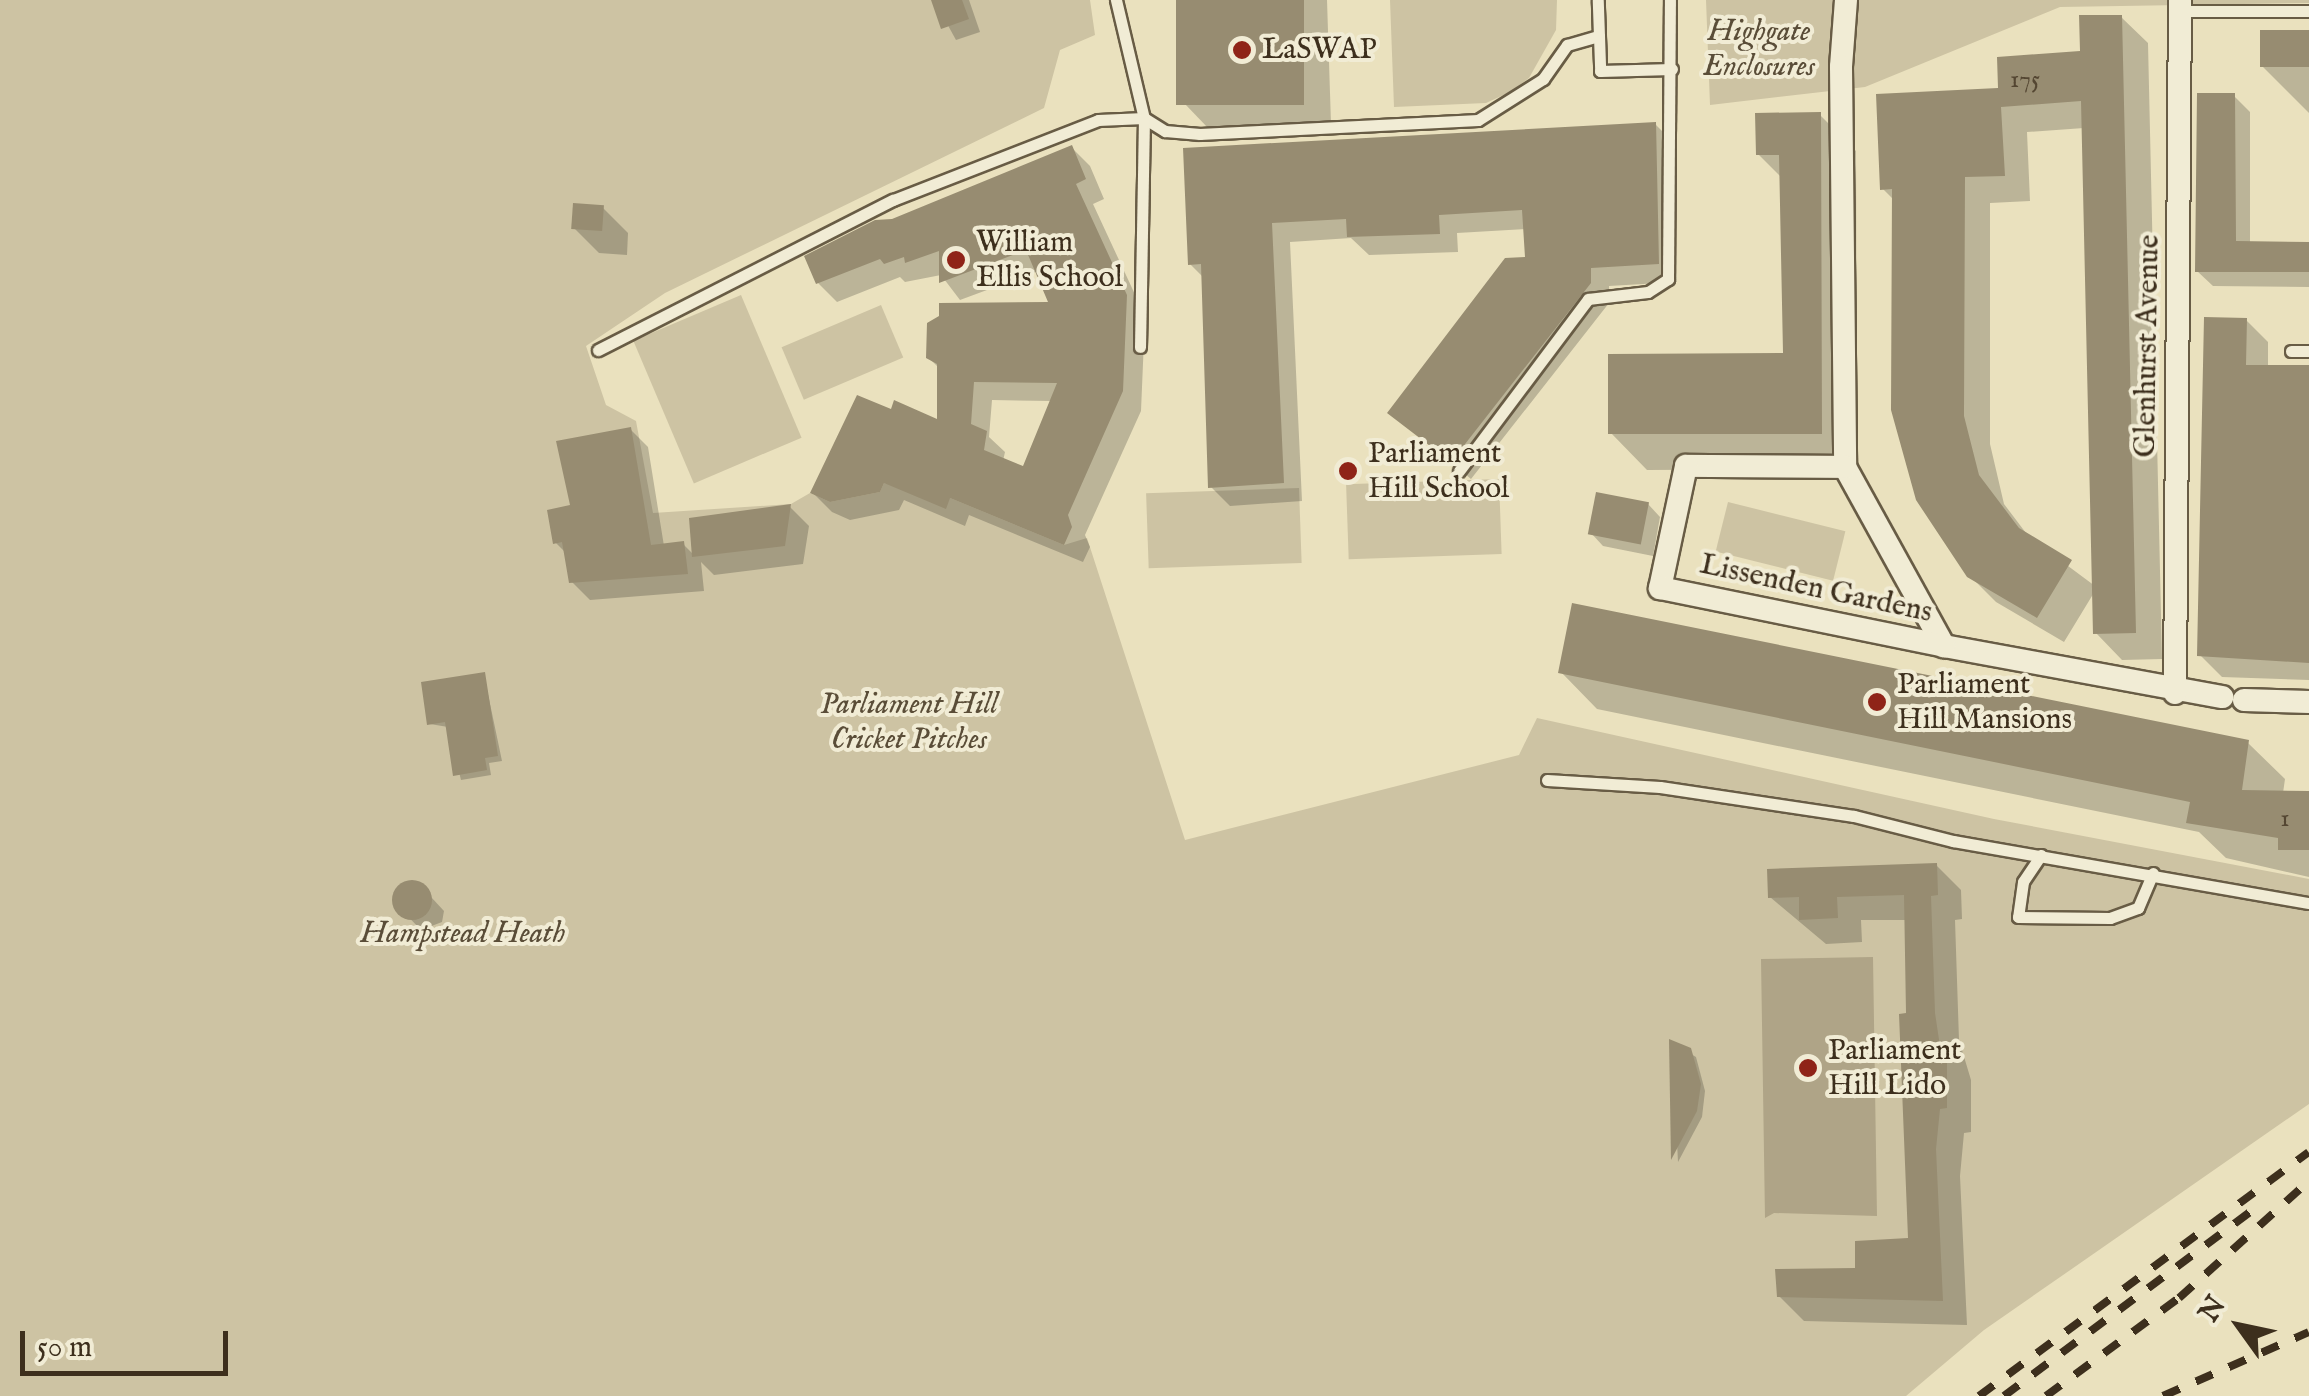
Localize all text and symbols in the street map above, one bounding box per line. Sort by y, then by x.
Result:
park label: Highgate Enclosures [1703,14,1815,84]
place label: LaSWAP [1262,32,1377,68]
marker: LaSWAP [1231,39,1253,61]
house number: 175 [2010,65,2040,95]
place label: William Ellis School [976,225,1123,296]
street label: Glenhurst Avenue [2128,234,2168,458]
marker: William Ellis School [945,249,967,271]
place label: Parliament Hill School [1368,436,1509,506]
marker: Parliament Hill School [1337,460,1359,482]
street label: Lissenden Gardens [1697,547,1935,631]
place label: Parliament Hill Mansions [1897,667,2072,738]
park label: Parliament Hill Cricket Pitches [820,687,998,758]
marker: Parliament Hill Mansions [1866,691,1888,713]
house number: 1 [2280,804,2290,834]
park label: Hampstead Heath [361,916,565,952]
place label: Parliament Hill Lido [1828,1033,1961,1104]
marker: Parliament Hill Lido [1797,1057,1819,1079]
north arrow [2189,1276,2289,1376]
text: N [2192,1290,2235,1329]
scale bar [25,1311,232,1373]
text: 50 m [37,1329,92,1367]

